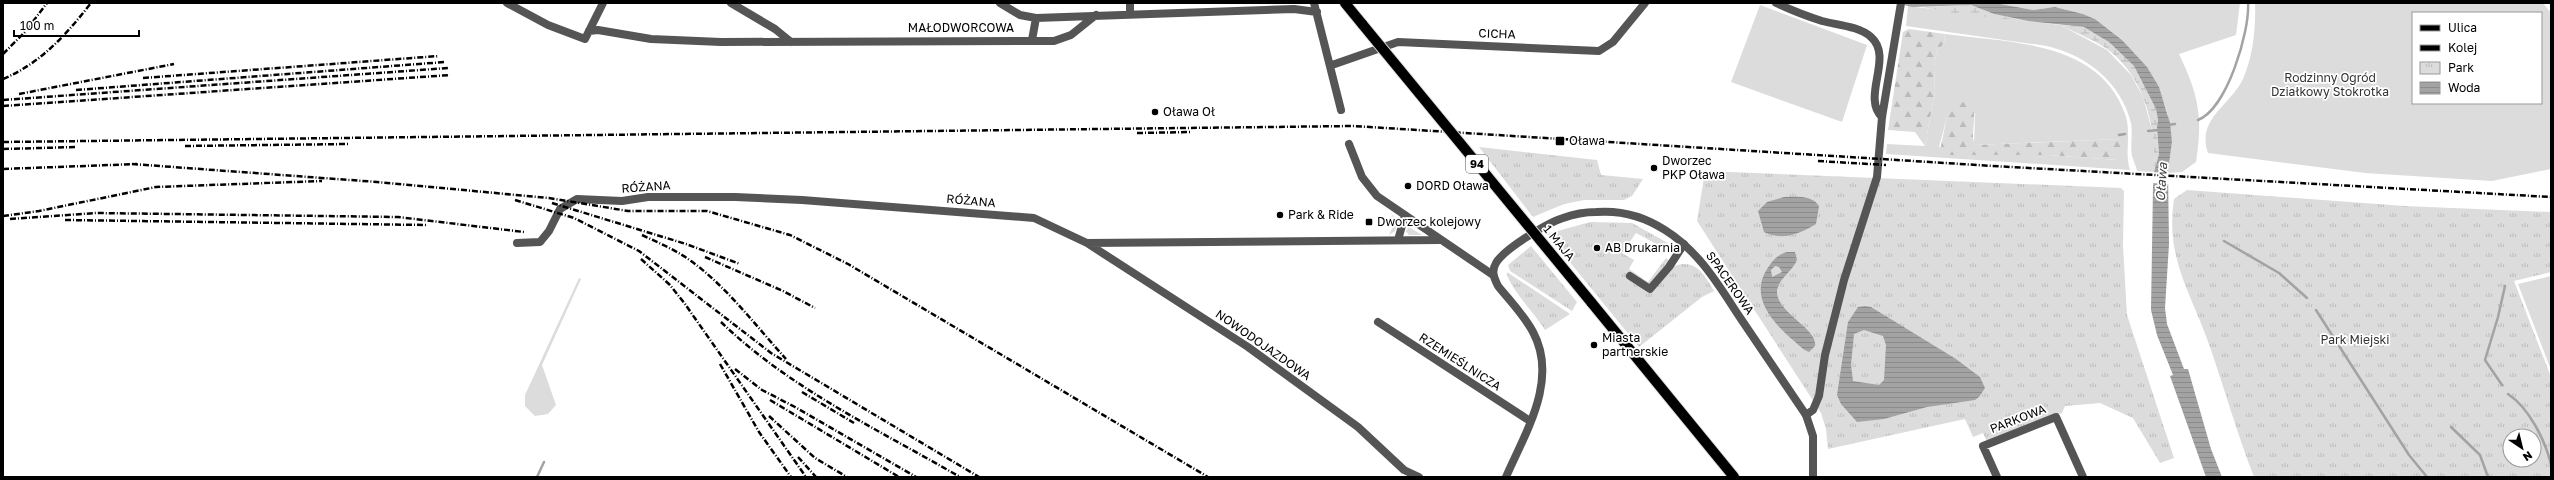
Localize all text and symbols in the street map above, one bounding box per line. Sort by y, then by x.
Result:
scale bar [14,12,139,38]
legend [2412,12,2542,104]
text: 100 m [20,18,54,33]
street label: MAŁODWORCOWA [908,20,1014,35]
text: Ulica [2448,20,2477,35]
street label: CICHA [1478,25,1516,42]
text: Kolej [2448,40,2477,55]
text: Park [2448,60,2474,75]
park label: Rodzinny Ogród Działkowy Stokrotka [2271,70,2389,99]
text: Woda [2448,80,2480,95]
place label: Oława Oł [1163,104,1215,119]
marker: Oława Oł [1150,107,1160,117]
place label: Oława [1569,133,1605,148]
marker: Oława [1554,135,1566,147]
place label: Dworzec PKP Oława [1662,153,1725,182]
road number: 94 [1466,155,1488,173]
water label: Oława [2152,161,2170,202]
marker: Dworzec PKP Oława [1649,163,1659,173]
street label: RÓŻANA [621,177,671,196]
place label: DORD Oława [1416,178,1489,193]
marker: DORD Oława [1403,181,1413,191]
street label: RÓŻANA [946,191,996,210]
place label: Park & Ride [1288,207,1354,222]
marker: Park & Ride [1275,210,1285,220]
place label: Dworzec kolejowy [1377,214,1481,229]
marker: Dworzec kolejowy [1364,217,1374,227]
street label: 1 MAJA [1540,222,1578,264]
place label: AB Drukarnia [1605,240,1680,255]
marker: AB Drukarnia [1592,243,1602,253]
street label: SPACEROWA [1703,248,1758,317]
street label: NOWODOJAZDOWA [1213,306,1314,383]
street label: RZEMIEŚLNICZA [1416,329,1504,394]
place label: Miasta partnerskie [1602,330,1668,359]
park label: Park Miejski [2320,332,2390,347]
marker: Miasta partnerskie [1589,340,1599,350]
street label: PARKOWA [1988,401,2048,436]
north arrow [2502,428,2542,468]
text: N [2521,449,2535,464]

